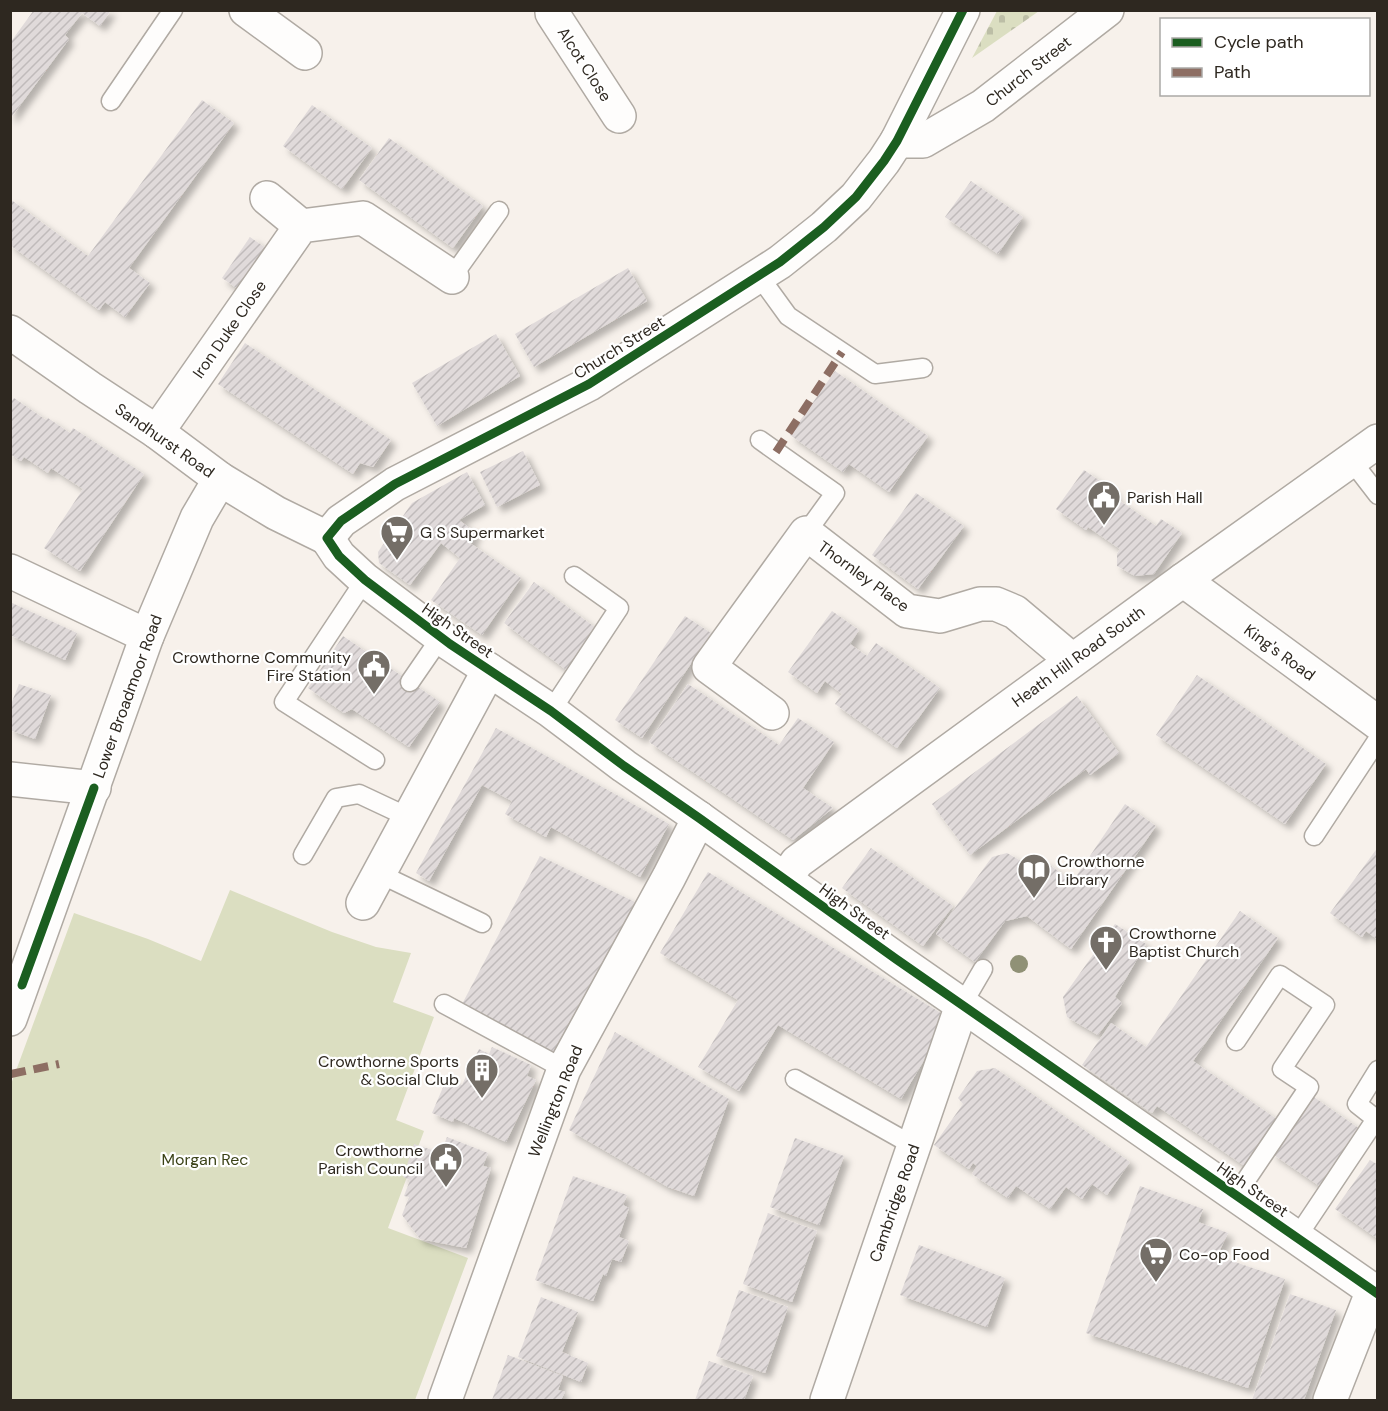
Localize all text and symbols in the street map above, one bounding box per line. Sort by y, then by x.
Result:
legend [1160,18,1370,96]
street label: Alcot Close [553,23,616,106]
text: Cycle path [1214,30,1304,54]
street label: Church Street [981,31,1076,112]
text: Path [1214,60,1251,84]
street label: Iron Duke Close [188,276,271,382]
street label: Church Street [570,311,669,384]
street label: Sandhurst Road [111,398,219,483]
public building icon: Parish Hall [1086,479,1122,526]
place label: Parish Hall [1127,487,1203,508]
supermarket icon: G S Supermarket [379,514,415,561]
place label: G S Supermarket [420,522,545,543]
street label: Thornley Place [814,536,914,617]
street label: High Street [418,598,498,663]
street label: Heath Hill Road South [1008,601,1149,712]
street label: Lower Broadmoor Road [88,611,167,781]
street label: King's Road [1240,619,1320,685]
place label: Crowthorne Community Fire Station [172,647,351,686]
public building icon: Crowthorne Community Fire Station [356,648,392,695]
place label: Crowthorne Library [1057,851,1145,890]
library icon: Crowthorne Library [1016,852,1052,899]
street label: High Street [815,879,894,944]
place label: Crowthorne Baptist Church [1129,923,1239,962]
church icon: Crowthorne Baptist Church [1088,924,1124,971]
street label: Wellington Road [523,1042,588,1160]
place label: Crowthorne Sports & Social Club [318,1051,459,1090]
building icon: Crowthorne Sports & Social Club [464,1052,500,1099]
place label: Crowthorne Parish Council [318,1140,423,1179]
public building icon: Crowthorne Parish Council [428,1141,464,1188]
street label: Cambridge Road [864,1141,924,1265]
park label: Morgan Rec [161,1149,249,1170]
street label: High Street [1213,1157,1293,1222]
supermarket icon: Co-op Food [1138,1236,1174,1283]
place label: Co-op Food [1179,1244,1270,1265]

